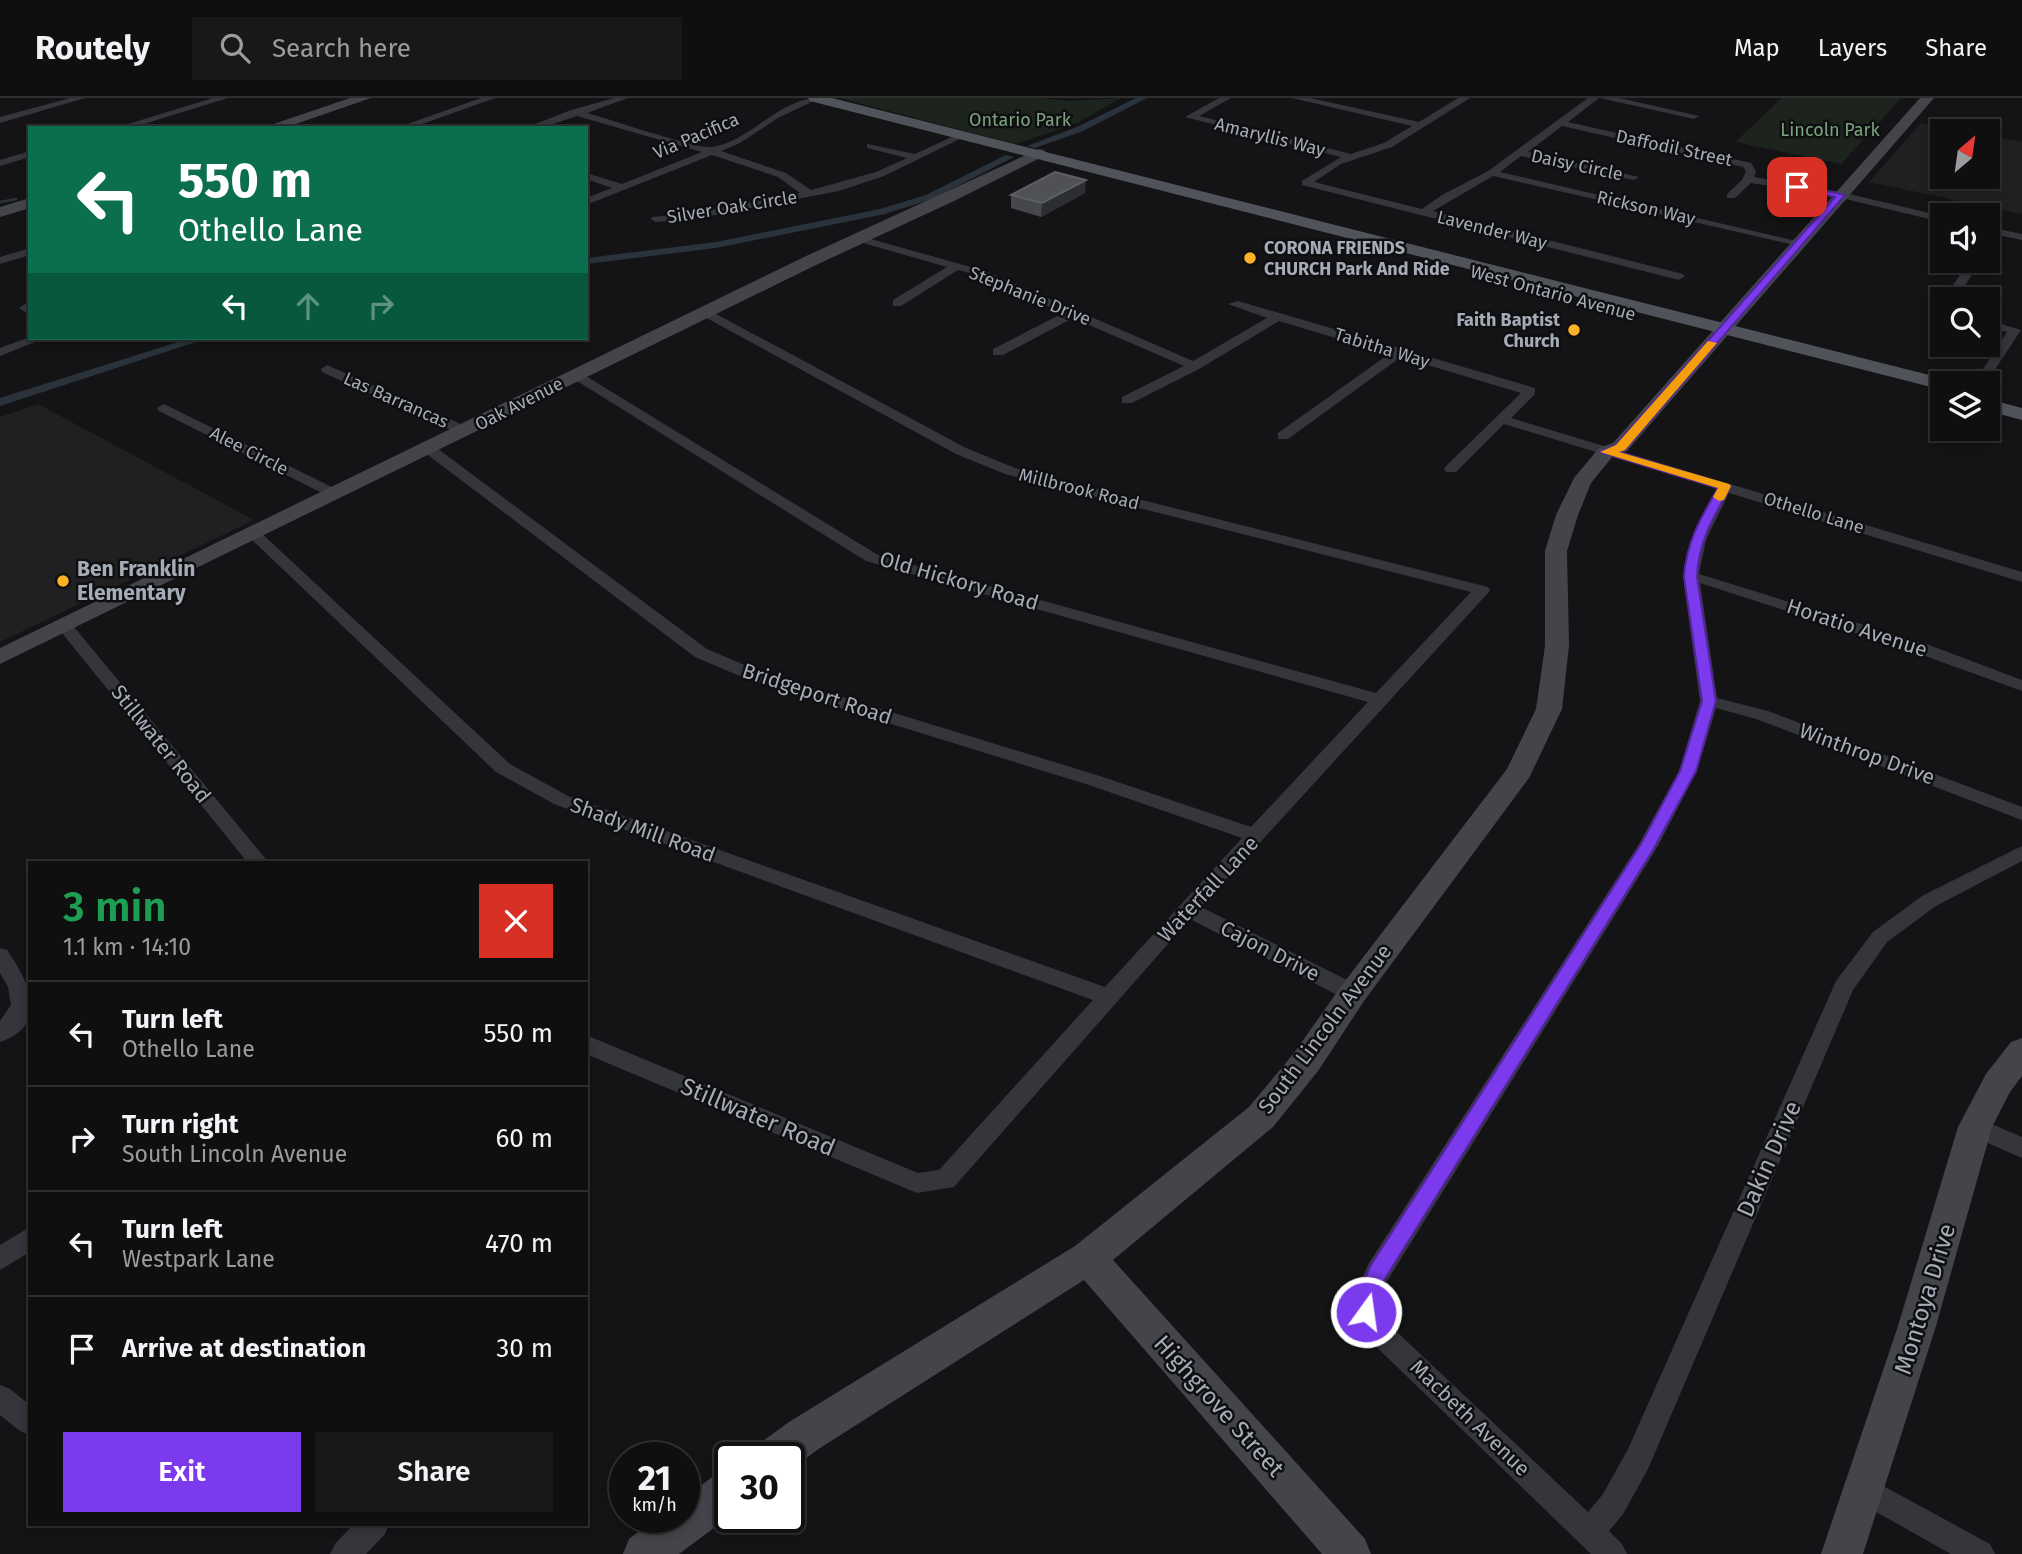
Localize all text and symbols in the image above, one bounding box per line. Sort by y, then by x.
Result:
search box [192,17,682,80]
text: Routely [35,28,150,68]
icon: search [216,29,254,67]
text: Search here [272,33,411,64]
text: Map [1734,34,1780,62]
text: Layers [1818,34,1887,62]
text: Share [1925,34,1987,62]
street label: Via Pacifica [650,108,742,164]
park label: Ontario Park [969,109,1072,131]
street label: Amaryllis Way [1213,113,1328,161]
park label: Lincoln Park [1780,119,1880,141]
north arrow [1930,119,2000,189]
map controls [1930,119,2000,441]
street label: Daffodil Street [1614,125,1735,171]
street label: Daisy Circle [1529,145,1625,185]
text: 550 m [178,151,312,210]
icon: left [63,154,154,245]
pin [1767,157,1827,217]
icon: arrive [1778,168,1816,206]
street label: Silver Oak Circle [665,186,799,228]
street label: Rickson Way [1594,186,1698,230]
button: sound [1930,203,2000,273]
street label: Lavender Way [1435,206,1549,254]
text: Othello Lane [178,211,363,249]
place label: CORONA FRIENDS CHURCH Park And Ride [1264,237,1450,280]
marker: CORONA FRIENDS CHURCH Park And Ride [1242,250,1258,266]
street label: West Ontario Avenue [1468,260,1638,326]
street label: Stephanie Drive [966,262,1094,330]
icon: left [216,287,254,325]
icon: ahead [289,287,327,325]
icon: right [362,287,400,325]
button: search [1930,287,2000,357]
place label: Faith Baptist Church [1456,309,1561,352]
marker: Faith Baptist Church [1566,322,1582,338]
street label: Tabitha Way [1332,323,1432,373]
street label: Las Barrancas [340,367,452,433]
button: layers [1930,371,2000,441]
street label: Oak Avenue [471,372,567,436]
street label: Alee Circle [206,422,292,480]
street label: Millbrook Road [1017,463,1141,515]
street label: Othello Lane [1761,487,1867,539]
street label: Old Hickory Road [876,546,1042,616]
place label: Ben Franklin Elementary [77,556,195,606]
marker: Ben Franklin Elementary [55,573,71,589]
street label: Horatio Avenue [1783,593,1931,663]
street label: Bridgeport Road [739,658,895,730]
street label: Stillwater Road [105,680,217,808]
street label: Winthrop Drive [1796,717,1938,791]
street label: Shady Mill Road [567,792,719,868]
street label: Waterfall Lane [1152,830,1264,948]
text: 3 min [63,882,167,932]
button: close [479,884,553,958]
street label: Cajon Drive [1216,915,1324,987]
text: 1.1 km · 14:10 [63,933,191,961]
street label: South Lincoln Avenue [1253,939,1397,1119]
text: Turn left [122,1004,223,1035]
icon: left [63,1015,101,1053]
text: 550 m [483,1018,553,1049]
text: Othello Lane [122,1035,255,1063]
street label: Stillwater Road [677,1072,839,1162]
street label: Dakin Drive [1731,1097,1807,1221]
text: Turn right [122,1109,239,1140]
icon: right [63,1120,101,1158]
text: 60 m [495,1123,553,1154]
text: South Lincoln Avenue [122,1140,347,1168]
text: Turn left [122,1214,223,1245]
street label: Montoya Drive [1889,1220,1961,1378]
icon: left [63,1225,101,1263]
text: 470 m [485,1228,553,1259]
text: Westpark Lane [122,1245,275,1273]
position arrow [1329,1275,1403,1349]
street label: Highgrove Street [1148,1329,1290,1483]
icon: arrive [63,1330,101,1368]
text: Arrive at destination [122,1333,366,1364]
text: 30 m [496,1333,553,1364]
street label: Macbeth Avenue [1405,1354,1535,1482]
button: Exit [63,1432,301,1512]
button: Share [315,1432,553,1512]
speed limit sign: 30 [714,1442,805,1533]
text: 21 [638,1457,671,1499]
text: km/h [632,1494,677,1516]

